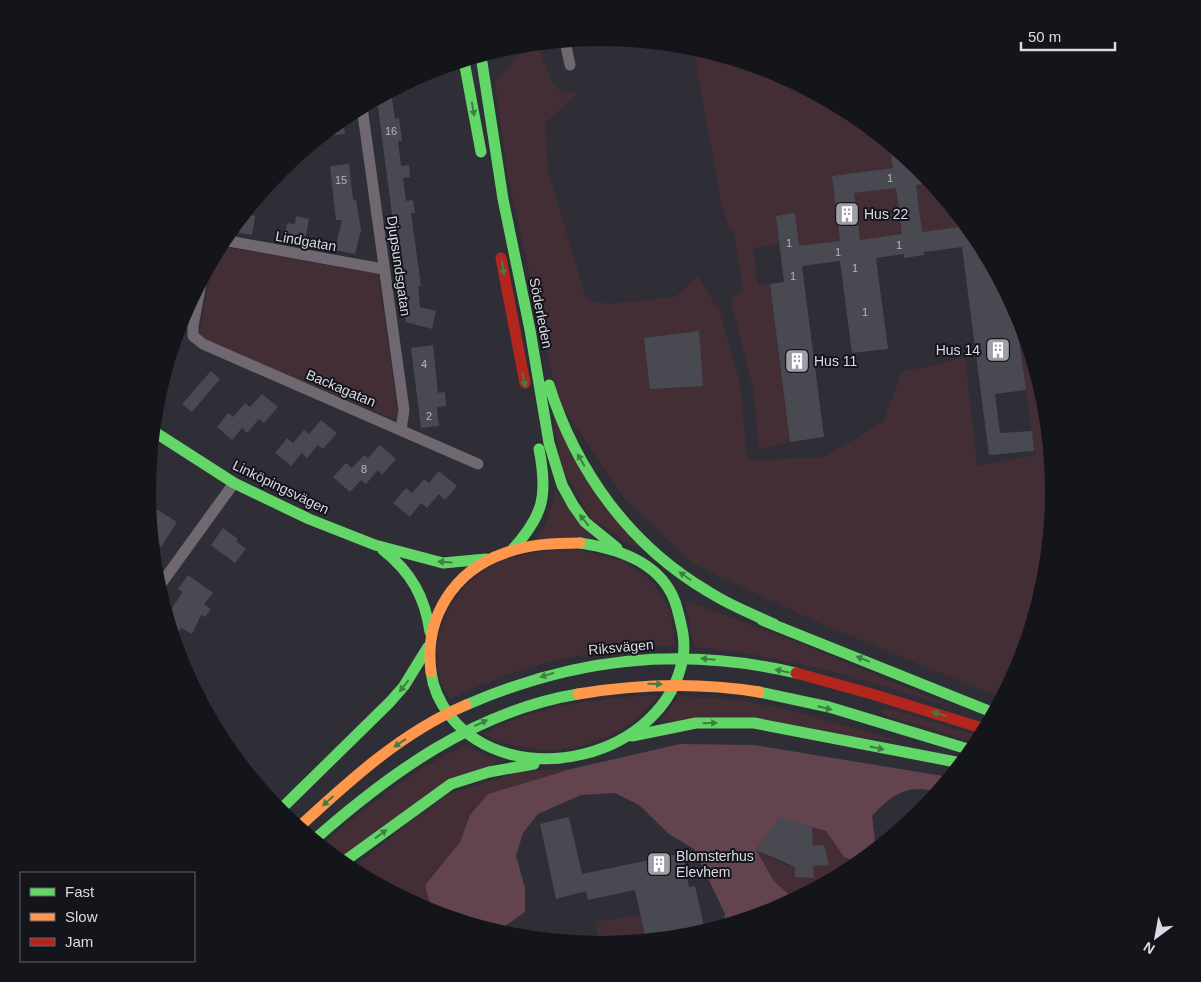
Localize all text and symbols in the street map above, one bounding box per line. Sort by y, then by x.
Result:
scale bar [1021,20,1115,52]
text: 50 m [1028,28,1061,45]
one-way arrow [470,101,478,117]
house number: 16 [385,125,397,137]
house number: 1 [887,172,893,184]
house number: 15 [335,174,347,186]
building icon: Hus 22 [834,201,860,227]
place label: Hus 22 [864,206,909,222]
street label: Djupsundsgatan [384,215,414,317]
street label: Lindgatan [274,228,338,254]
house number: 1 [786,237,792,249]
house number: 1 [896,239,902,251]
house number: 1 [835,246,841,258]
one-way arrow [499,261,507,277]
house number: 1 [852,262,858,274]
house number: 1 [790,270,796,282]
street label: Söderleden [526,276,556,350]
house number: 1 [862,306,868,318]
building icon: Hus 14 [985,337,1011,363]
place label: Hus 14 [936,342,980,358]
building icon: Hus 11 [784,348,810,374]
place label: Hus 11 [814,353,858,369]
house number: 4 [421,358,427,370]
street label: Backagatan [304,366,378,410]
one-way arrow [521,373,529,389]
house number: 2 [426,410,432,422]
one-way arrow [576,454,585,467]
street label: Linköpingsvägen [230,457,332,517]
house number: 8 [361,463,367,475]
one-way arrow [579,513,590,526]
one-way arrow [437,558,453,566]
one-way arrow [678,571,692,581]
street label: Riksvägen [588,636,654,658]
one-way arrow [700,655,716,663]
one-way arrow [856,655,870,663]
one-way arrow [775,667,790,675]
one-way arrow [539,671,554,679]
one-way arrow [398,679,409,692]
one-way arrow [648,680,664,688]
one-way arrow [817,704,832,712]
one-way arrow [931,710,946,718]
one-way arrow [474,719,488,727]
one-way arrow [702,719,718,727]
one-way arrow [394,738,407,748]
one-way arrow [869,744,885,752]
one-way arrow [322,795,335,806]
one-way arrow [375,829,388,839]
place label: Blomsterhus Elevhem [676,848,754,880]
building icon: Blomsterhus Elevhem [646,851,672,877]
legend [20,872,195,962]
text: Fast [65,883,95,900]
text: Slow [65,908,98,925]
north arrow [1131,912,1181,962]
text: Jam [65,933,93,950]
text: N [1141,939,1158,957]

